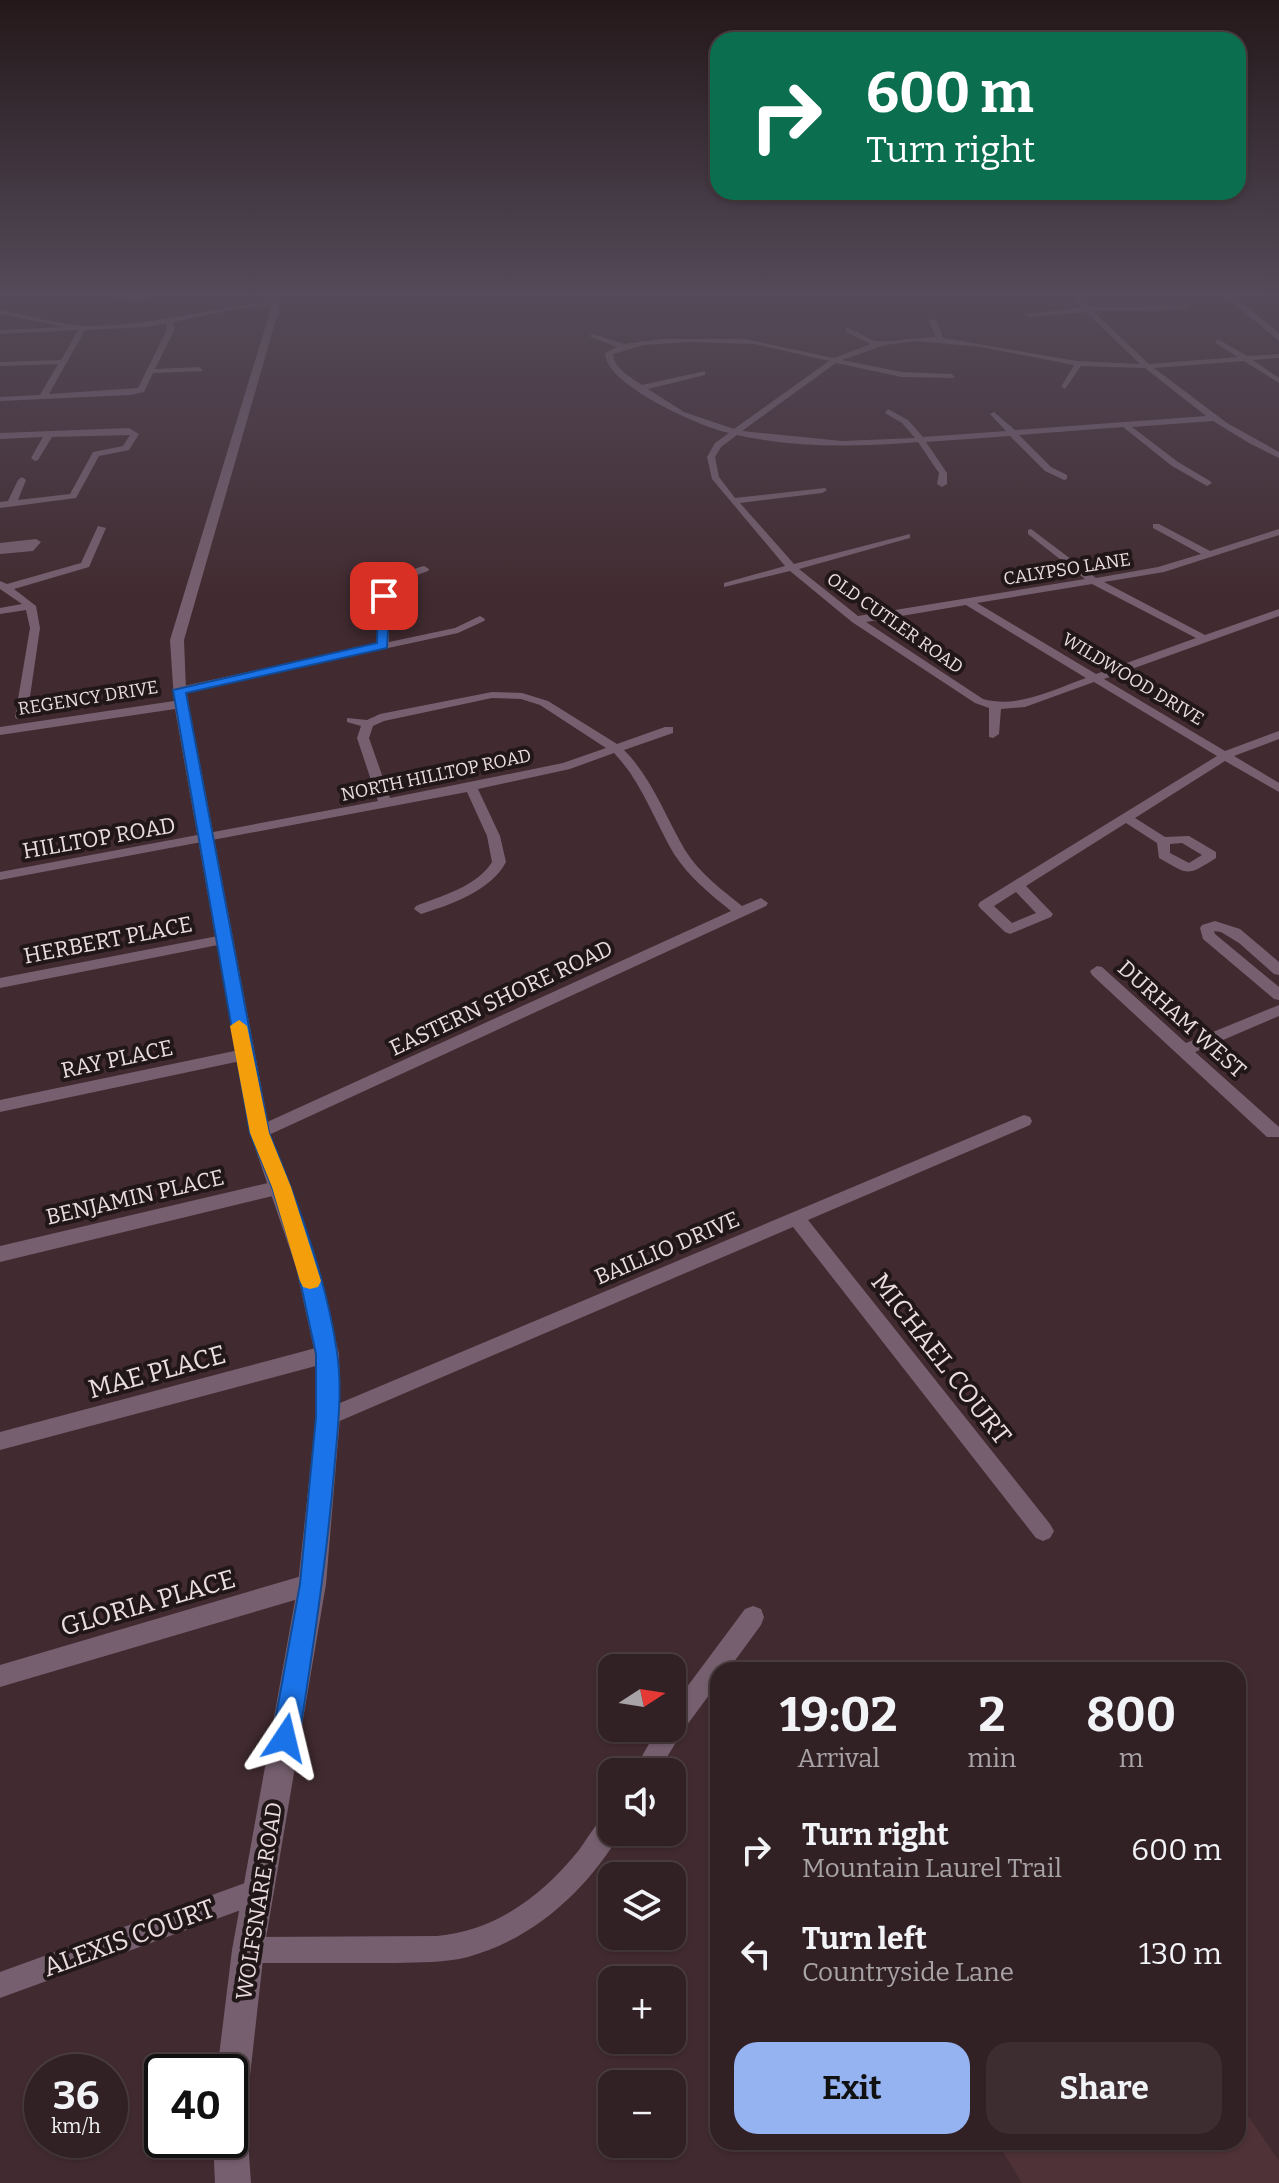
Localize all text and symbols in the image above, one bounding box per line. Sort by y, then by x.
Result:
text: 600 m [866,60,1034,127]
icon: right [734,64,838,168]
text: Turn right [866,128,1035,172]
street label: CALYPSO LANE [1002,548,1132,590]
pin [350,562,418,630]
street label: OLD CUTLER ROAD [823,568,967,678]
icon: arrive [362,574,406,618]
street label: WILDWOOD DRIVE [1058,628,1208,730]
street label: REGENCY DRIVE [16,676,160,720]
street label: NORTH HILLTOP ROAD [339,744,533,806]
street label: HILLTOP ROAD [20,811,178,865]
street label: HERBERT PLACE [21,910,195,970]
street label: EASTERN SHORE ROAD [385,934,617,1062]
street label: DURHAM WEST [1112,954,1252,1084]
street label: RAY PLACE [59,1034,175,1084]
street label: BENJAMIN PLACE [43,1163,227,1231]
street label: BAILLIO DRIVE [591,1205,743,1291]
street label: MICHAEL COURT [865,1267,1017,1451]
street label: MAE PLACE [85,1339,229,1405]
street label: GLORIA PLACE [57,1563,239,1643]
north arrow [598,1654,686,1742]
map controls [598,1654,686,2158]
text: 19:02 [780,1686,898,1744]
text: 2 [978,1686,1005,1744]
text: 800 [1086,1686,1176,1744]
position arrow [243,1696,327,1780]
text: Arrival [798,1743,880,1774]
text: min [967,1743,1016,1774]
text: m [1119,1743,1144,1774]
button: sound [598,1758,686,1846]
street label: WOLFSNARE ROAD [230,1800,288,2002]
text: Turn right [802,1817,949,1853]
icon: right [734,1828,778,1872]
text: 600 m [1131,1832,1222,1868]
text: Mountain Laurel Trail [802,1853,1062,1884]
button: layers [598,1862,686,1950]
street label: ALEXIS COURT [39,1893,219,1983]
text: Turn left [802,1921,927,1957]
icon: left [734,1932,778,1976]
text: 130 m [1139,1936,1222,1972]
text: Countryside Lane [802,1957,1014,1988]
button: + [598,1966,686,2054]
button: Exit [734,2042,970,2134]
button: Share [986,2042,1222,2134]
speed limit sign: 40 [144,2054,248,2158]
button: − [598,2070,686,2158]
text: 36 [53,2072,99,2120]
text: km/h [51,2114,101,2138]

